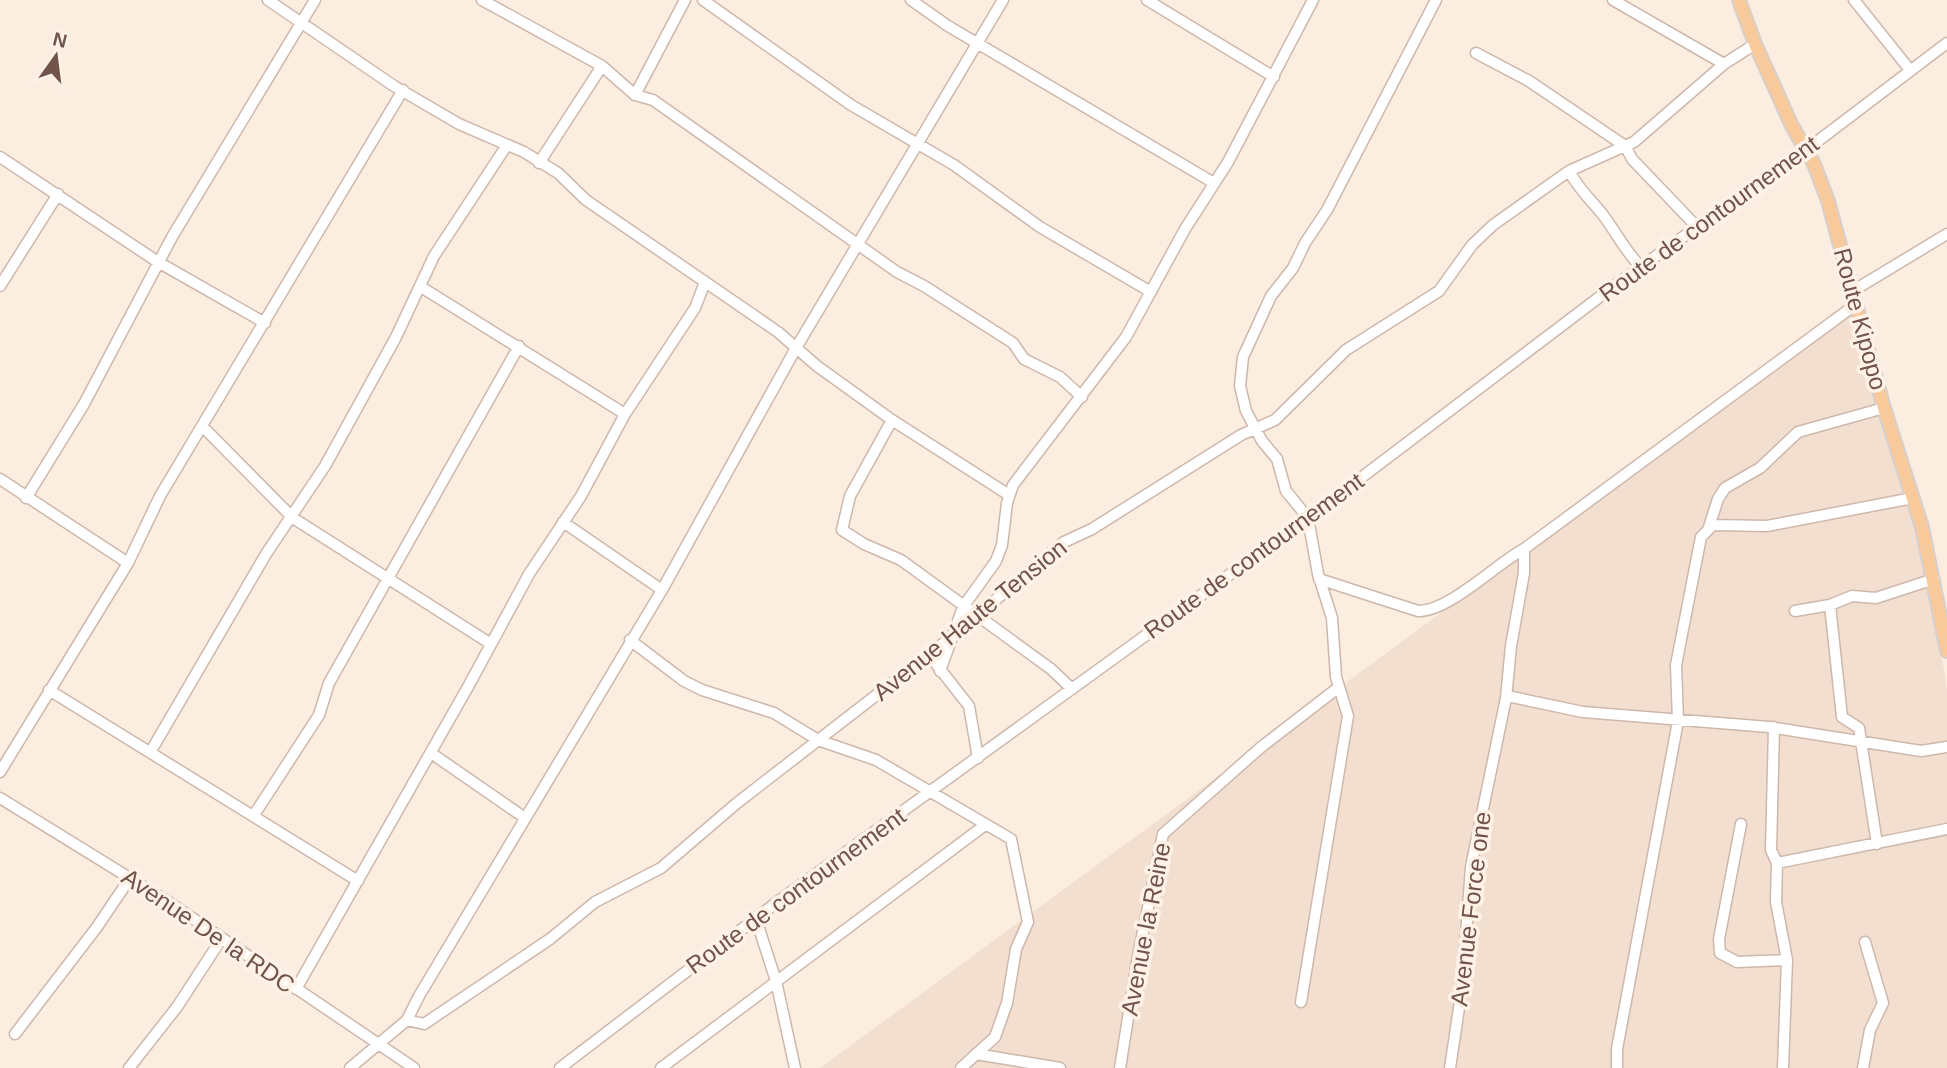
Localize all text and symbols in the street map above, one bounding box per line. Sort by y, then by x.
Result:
north arrow [21,21,91,91]
text: N [51,28,69,52]
street label: Route de contournement [1594,130,1824,307]
street label: Route Kipopo [1829,245,1892,393]
street label: Route de contournement [1139,467,1369,644]
street label: Avenue Haute Tension [868,533,1072,706]
street label: Route de contournement [681,802,911,979]
street label: Avenue Force one [1445,810,1496,1008]
street label: Avenue la Reine [1115,840,1176,1018]
street label: Avenue De la RDC [117,863,300,998]

